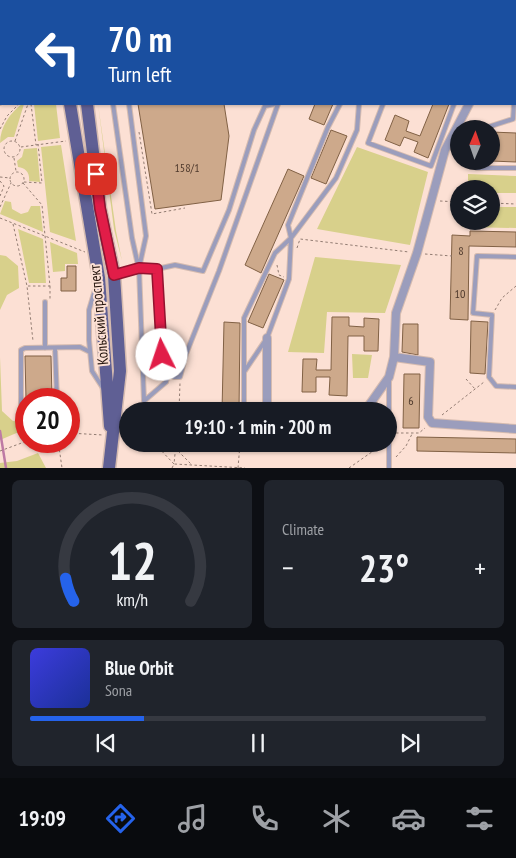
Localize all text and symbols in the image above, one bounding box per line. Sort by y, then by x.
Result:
text: 70 m [108,16,172,62]
icon: left [25,20,90,85]
text: Turn left [108,60,172,88]
north arrow [450,120,500,170]
map controls [450,120,500,230]
pin [75,153,117,195]
icon: arrive [82,160,110,188]
house number: 158/1 [174,160,200,175]
button: layers [450,180,500,230]
house number: 8 [458,243,464,258]
street label: Кольский проспект [85,264,112,366]
house number: 10 [455,286,465,301]
position arrow [135,328,187,380]
speed limit sign: 20 [15,388,80,453]
house number: 6 [408,393,414,408]
text: 19:10 · 1 min · 200 m [185,415,331,439]
text: Climate [282,519,324,539]
text: 12 [107,527,157,594]
text: 23° [359,543,409,592]
text: − [282,549,294,586]
text: + [474,549,486,586]
text: km/h [116,588,148,611]
text: Blue Orbit [105,656,174,680]
text: Sona [105,680,132,700]
icon: previous [92,729,120,757]
icon: pause [244,729,272,757]
icon: next [396,729,424,757]
icon: directions [103,801,138,836]
icon: music [175,801,210,836]
icon: phone [247,801,282,836]
icon: climate [319,801,354,836]
icon: car [391,801,426,836]
icon: filters [462,801,497,836]
text: 19:09 [18,804,66,832]

